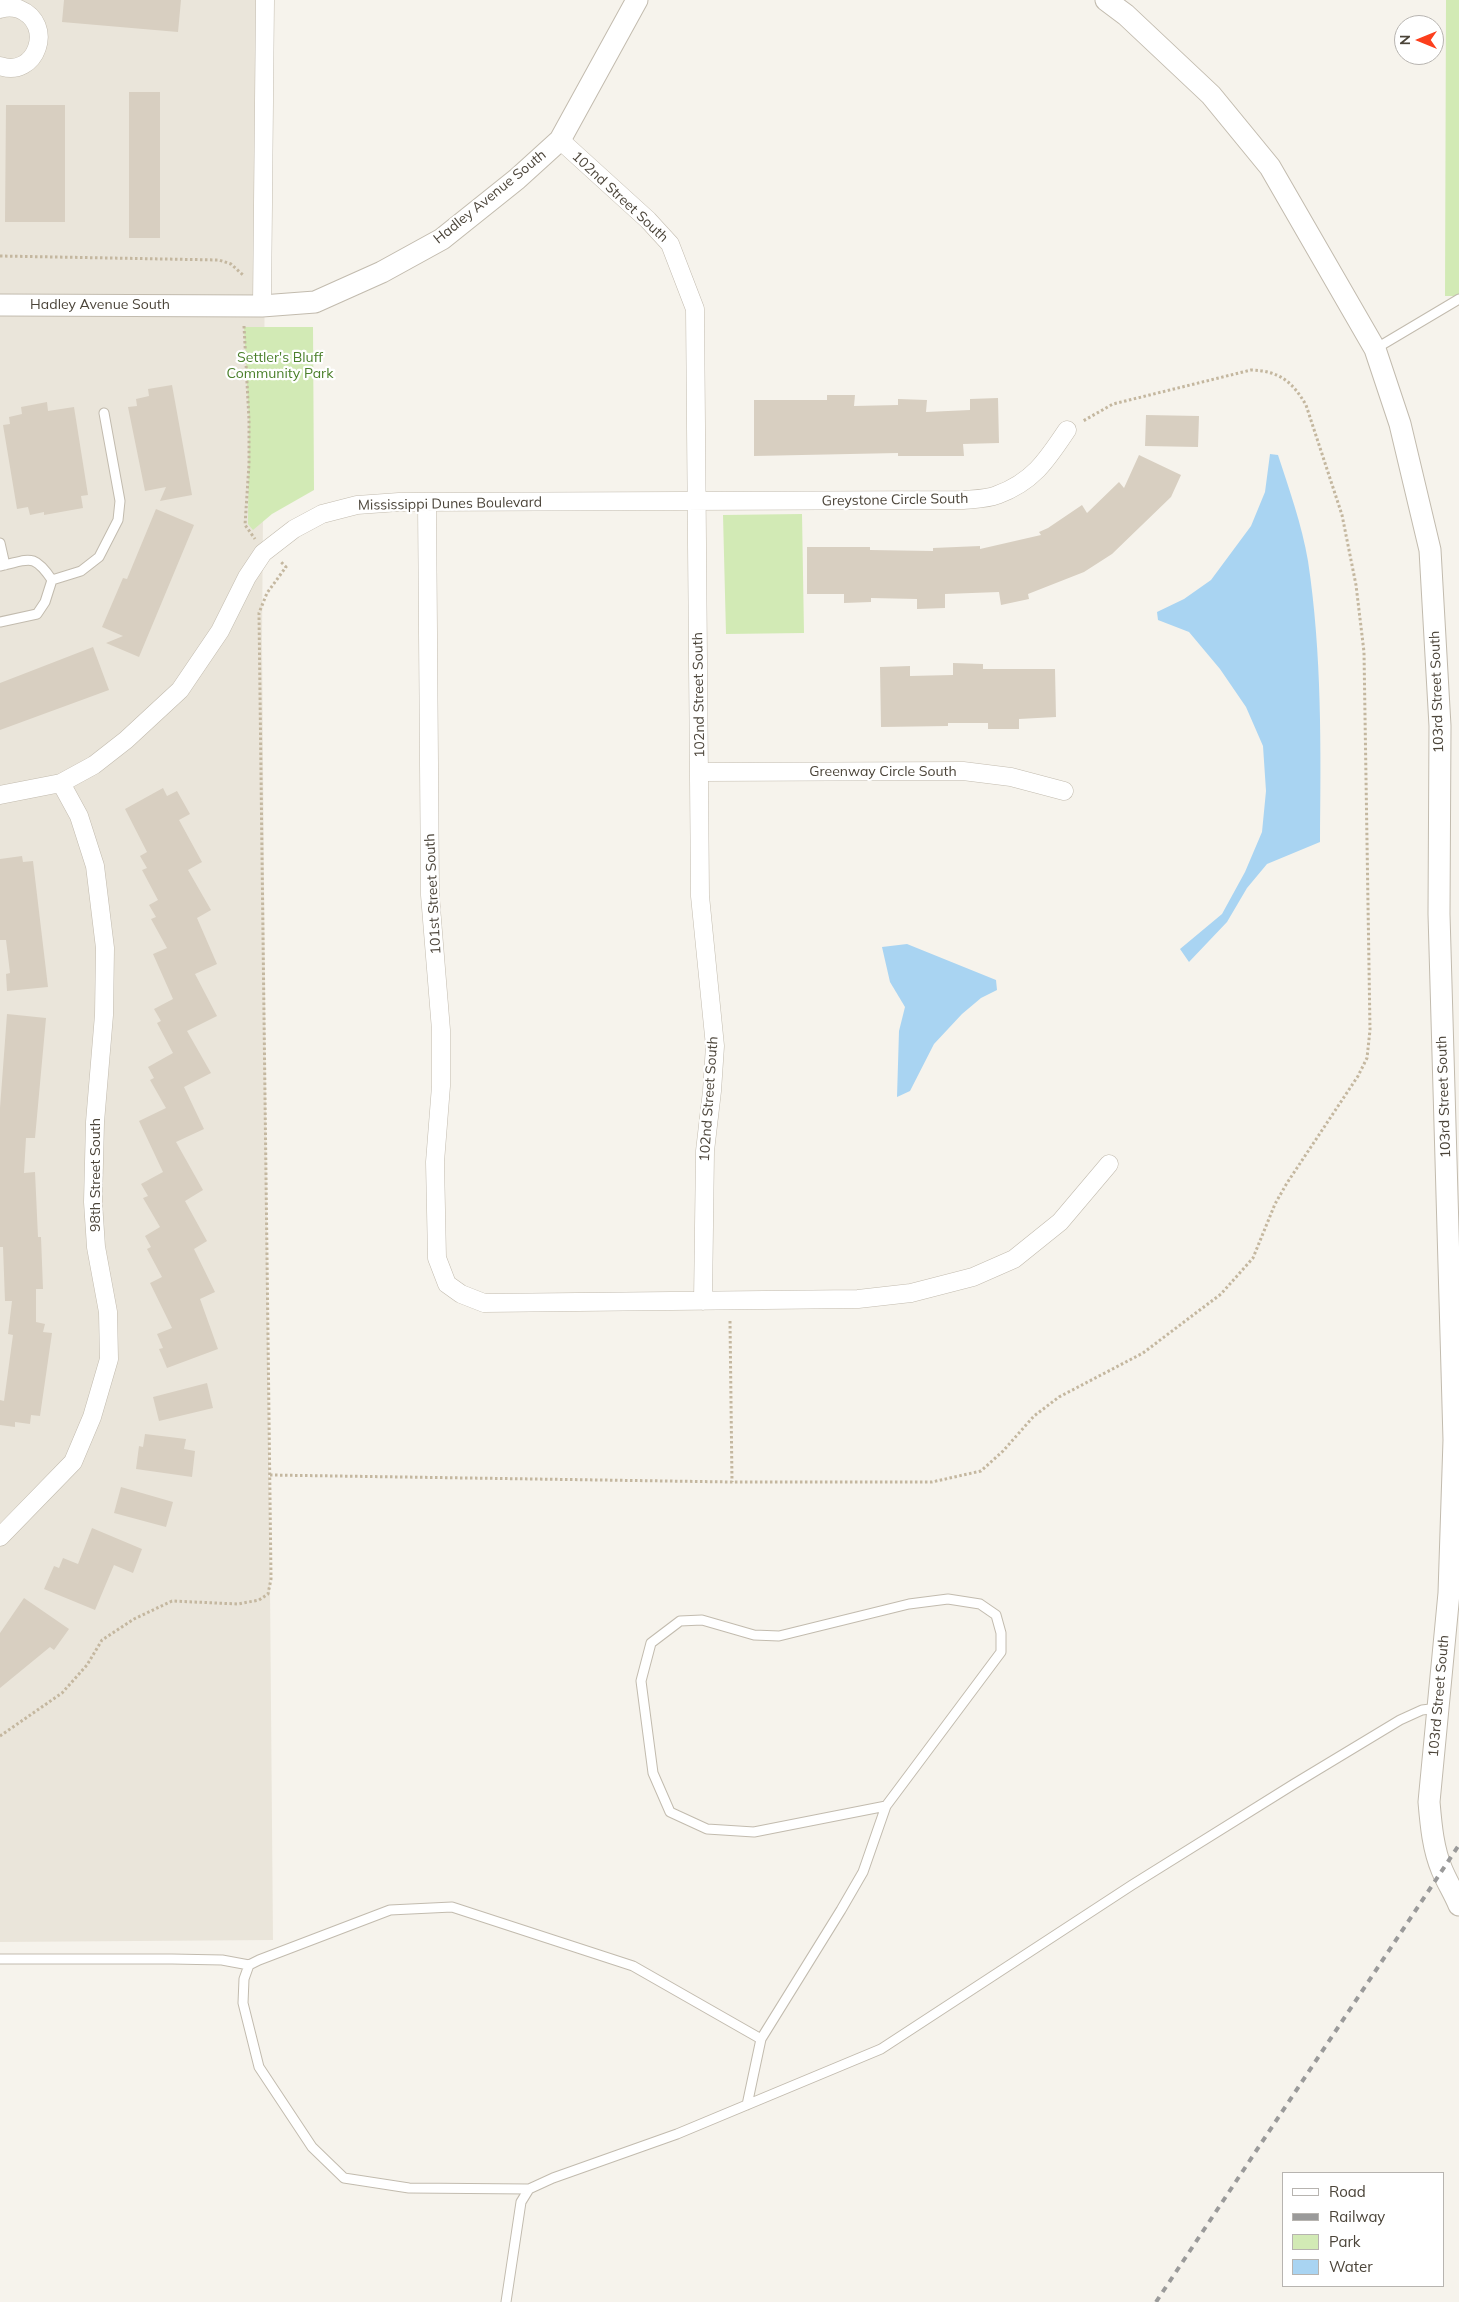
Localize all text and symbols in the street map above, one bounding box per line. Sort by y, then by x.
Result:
north arrow [1394,15,1444,65]
text: N [1396,35,1414,45]
street label: Hadley Avenue South [430,146,550,248]
street label: 102nd Street South [568,148,672,246]
street label: Hadley Avenue South [30,297,170,313]
park label: Settler's Bluff Community Park [227,350,333,382]
street label: Greystone Circle South [822,490,968,510]
street label: Mississippi Dunes Boulevard [358,494,542,514]
street label: 103rd Street South [1426,630,1448,754]
street label: 102nd Street South [690,632,708,758]
street label: Greenway Circle South [809,764,957,780]
street label: 101st Street South [421,833,445,955]
street label: 103rd Street South [1433,1035,1455,1159]
street label: 102nd Street South [696,1036,722,1162]
street label: 98th Street South [88,1118,104,1232]
street label: 103rd Street South [1425,1634,1453,1758]
legend [1282,2172,1444,2287]
text: Road [1329,2182,1366,2201]
text: Railway [1329,2207,1385,2226]
text: Park [1329,2232,1361,2251]
text: Water [1329,2257,1373,2276]

